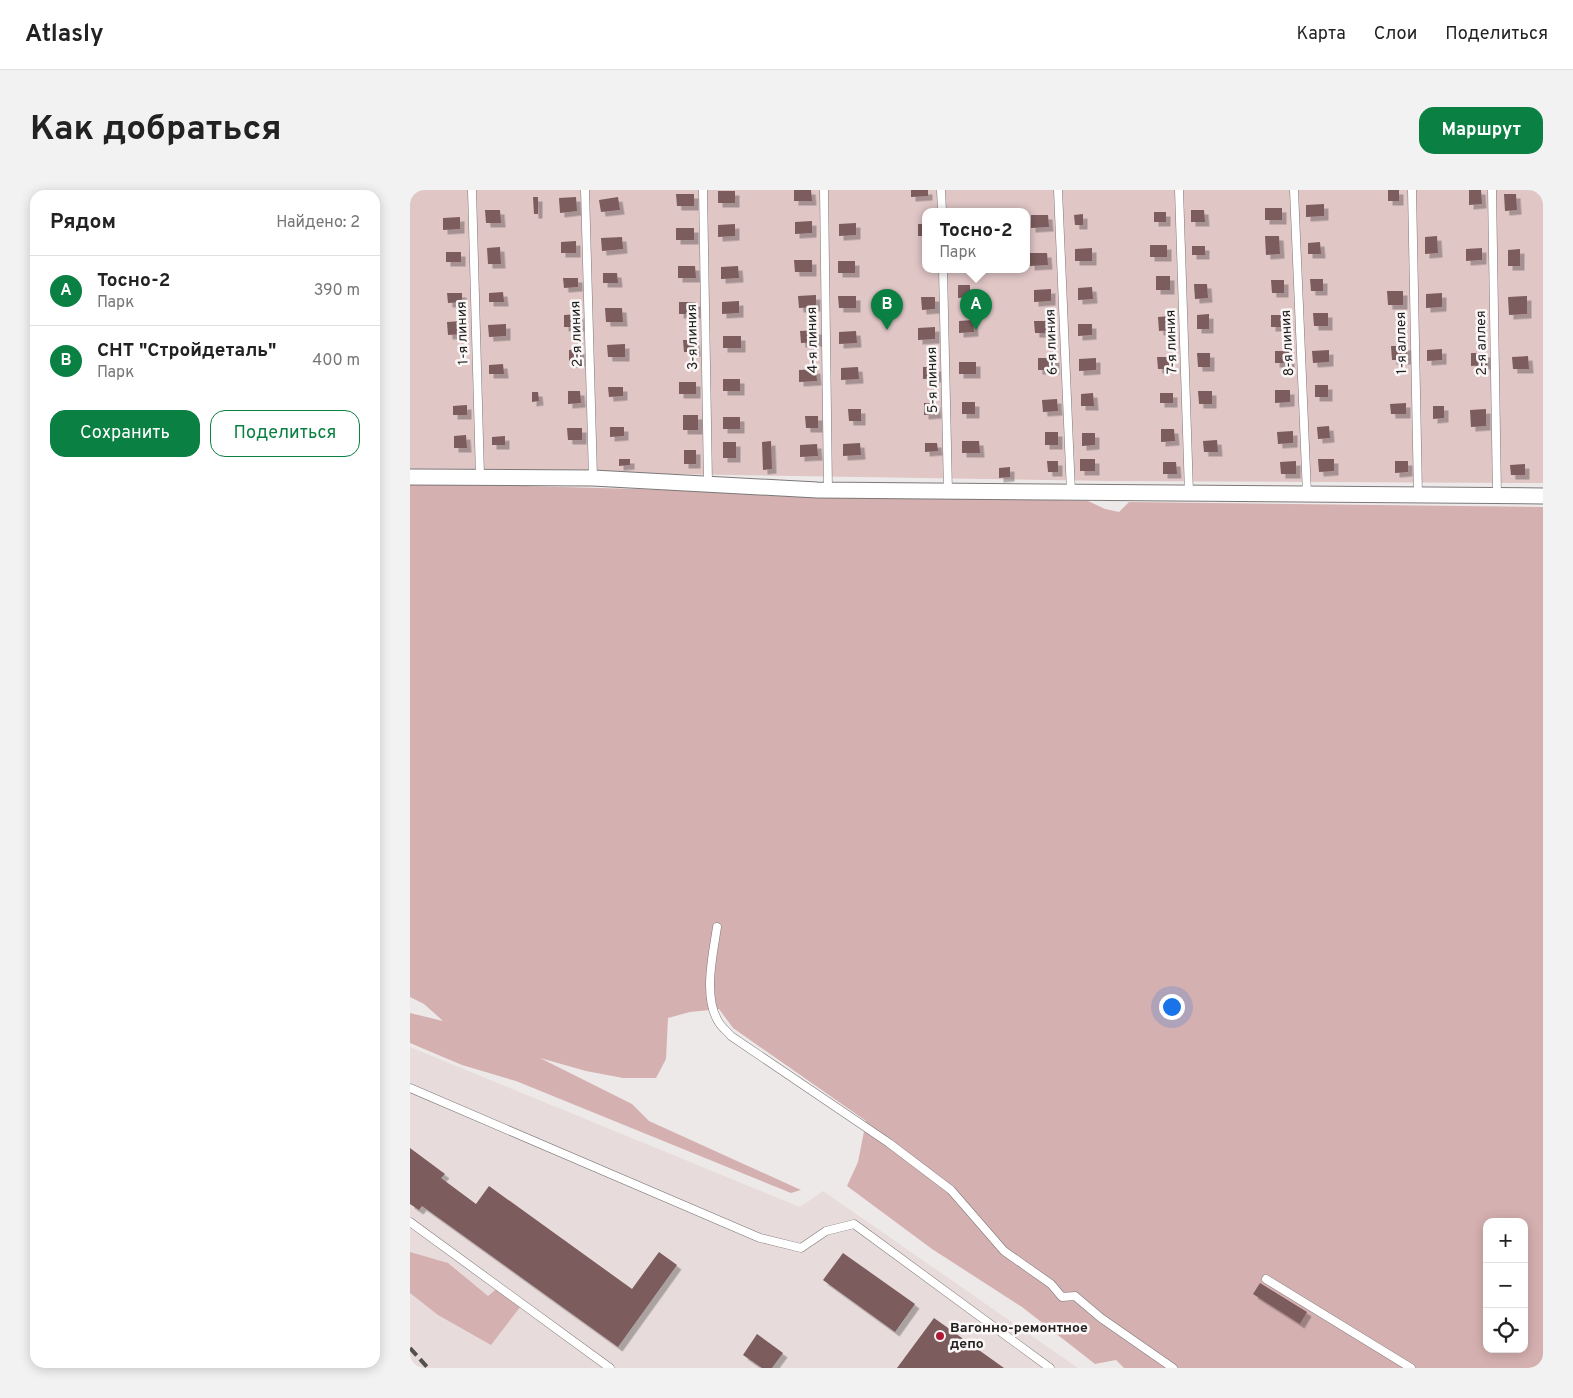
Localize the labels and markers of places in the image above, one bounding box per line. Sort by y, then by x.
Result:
pin: B [871,289,903,330]
pin: A [960,289,992,330]
place label: Вагонно-ремонтное депо [950,1320,1088,1353]
marker: Вагонно-ремонтное депо [934,1330,946,1342]

